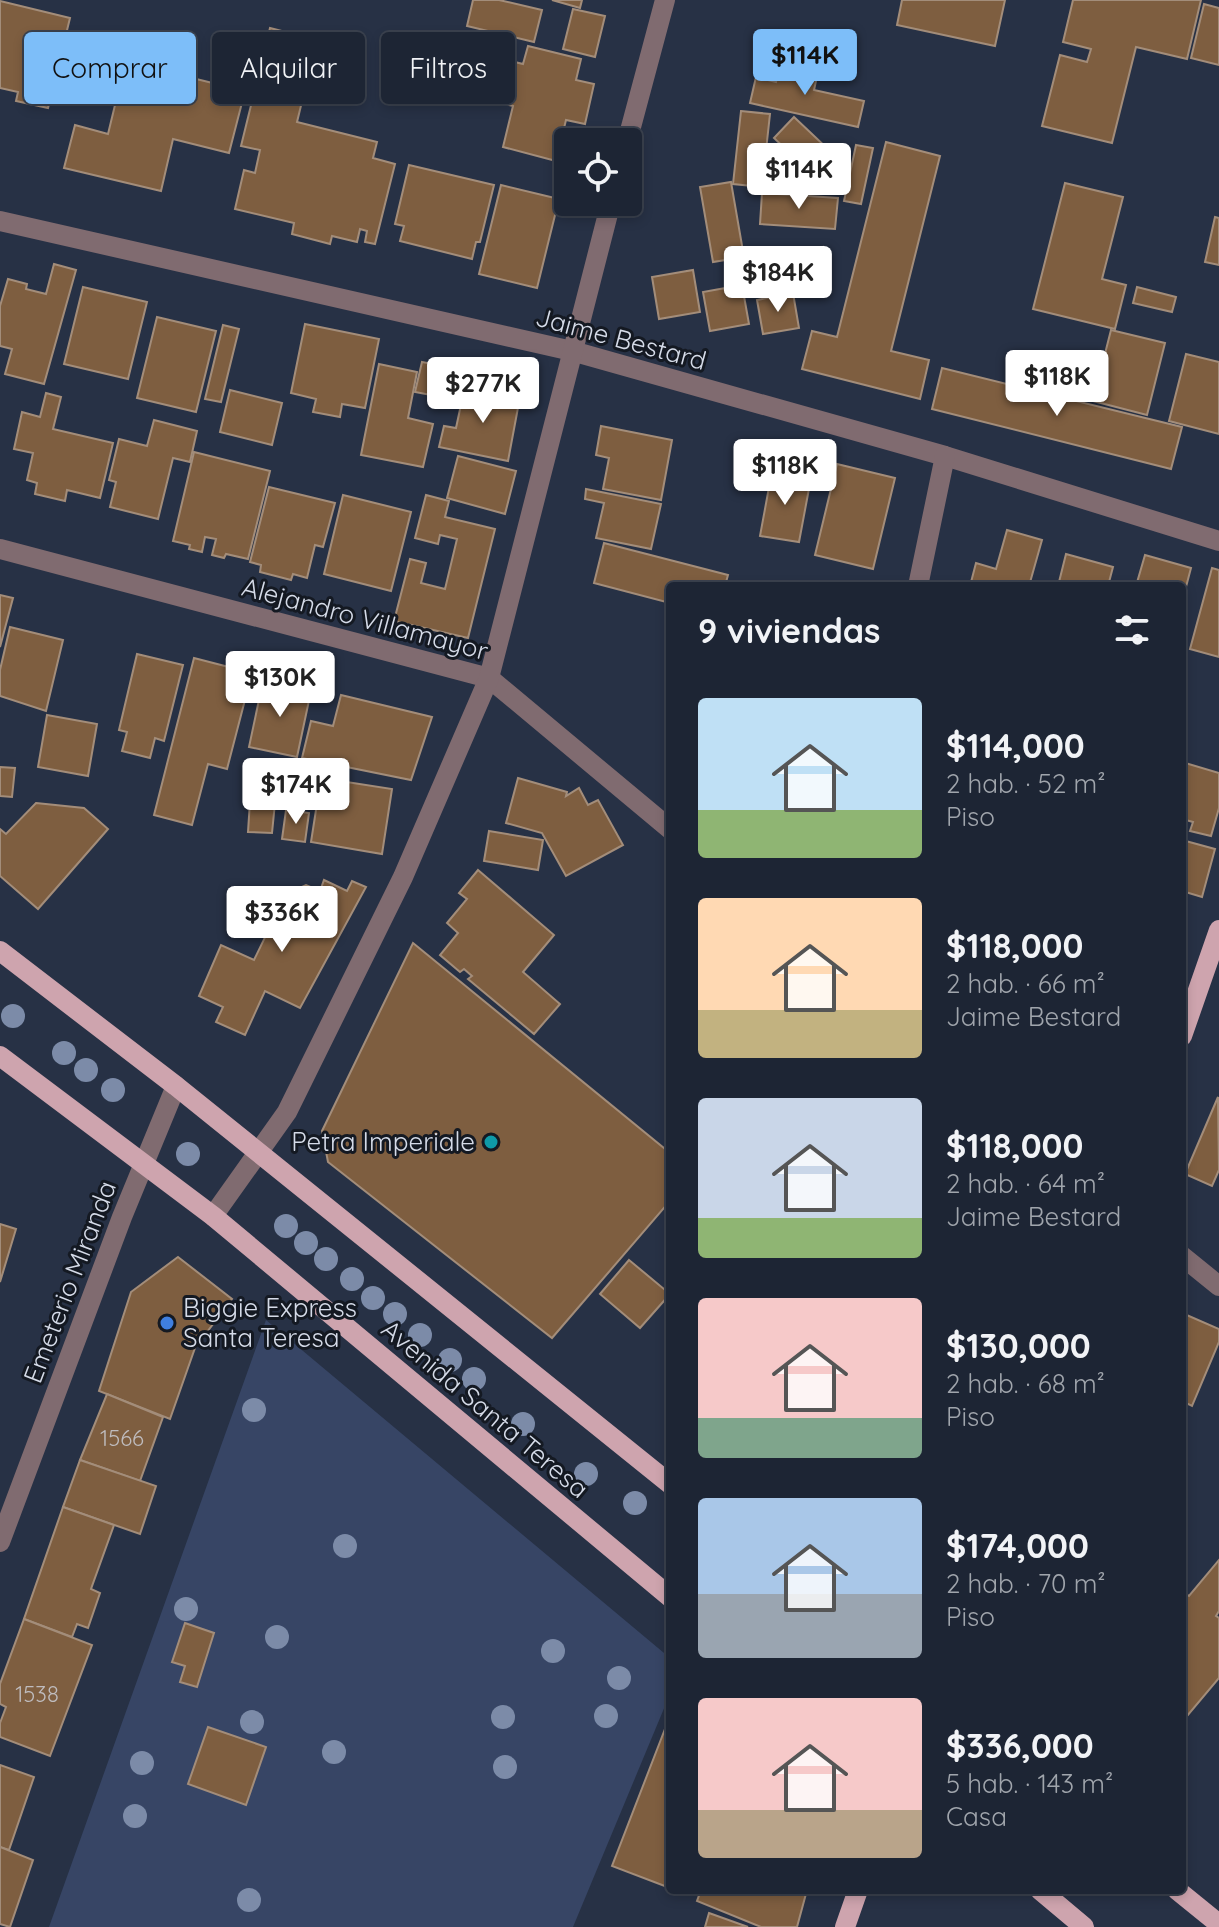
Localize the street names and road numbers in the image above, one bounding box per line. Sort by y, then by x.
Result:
street label: Jaime Bestard [532,300,710,377]
street label: Alejandro Villamayor [238,570,492,667]
street label: Emeterio Miranda [16,1176,123,1388]
street label: Avenida Santa Teresa [375,1312,596,1505]

